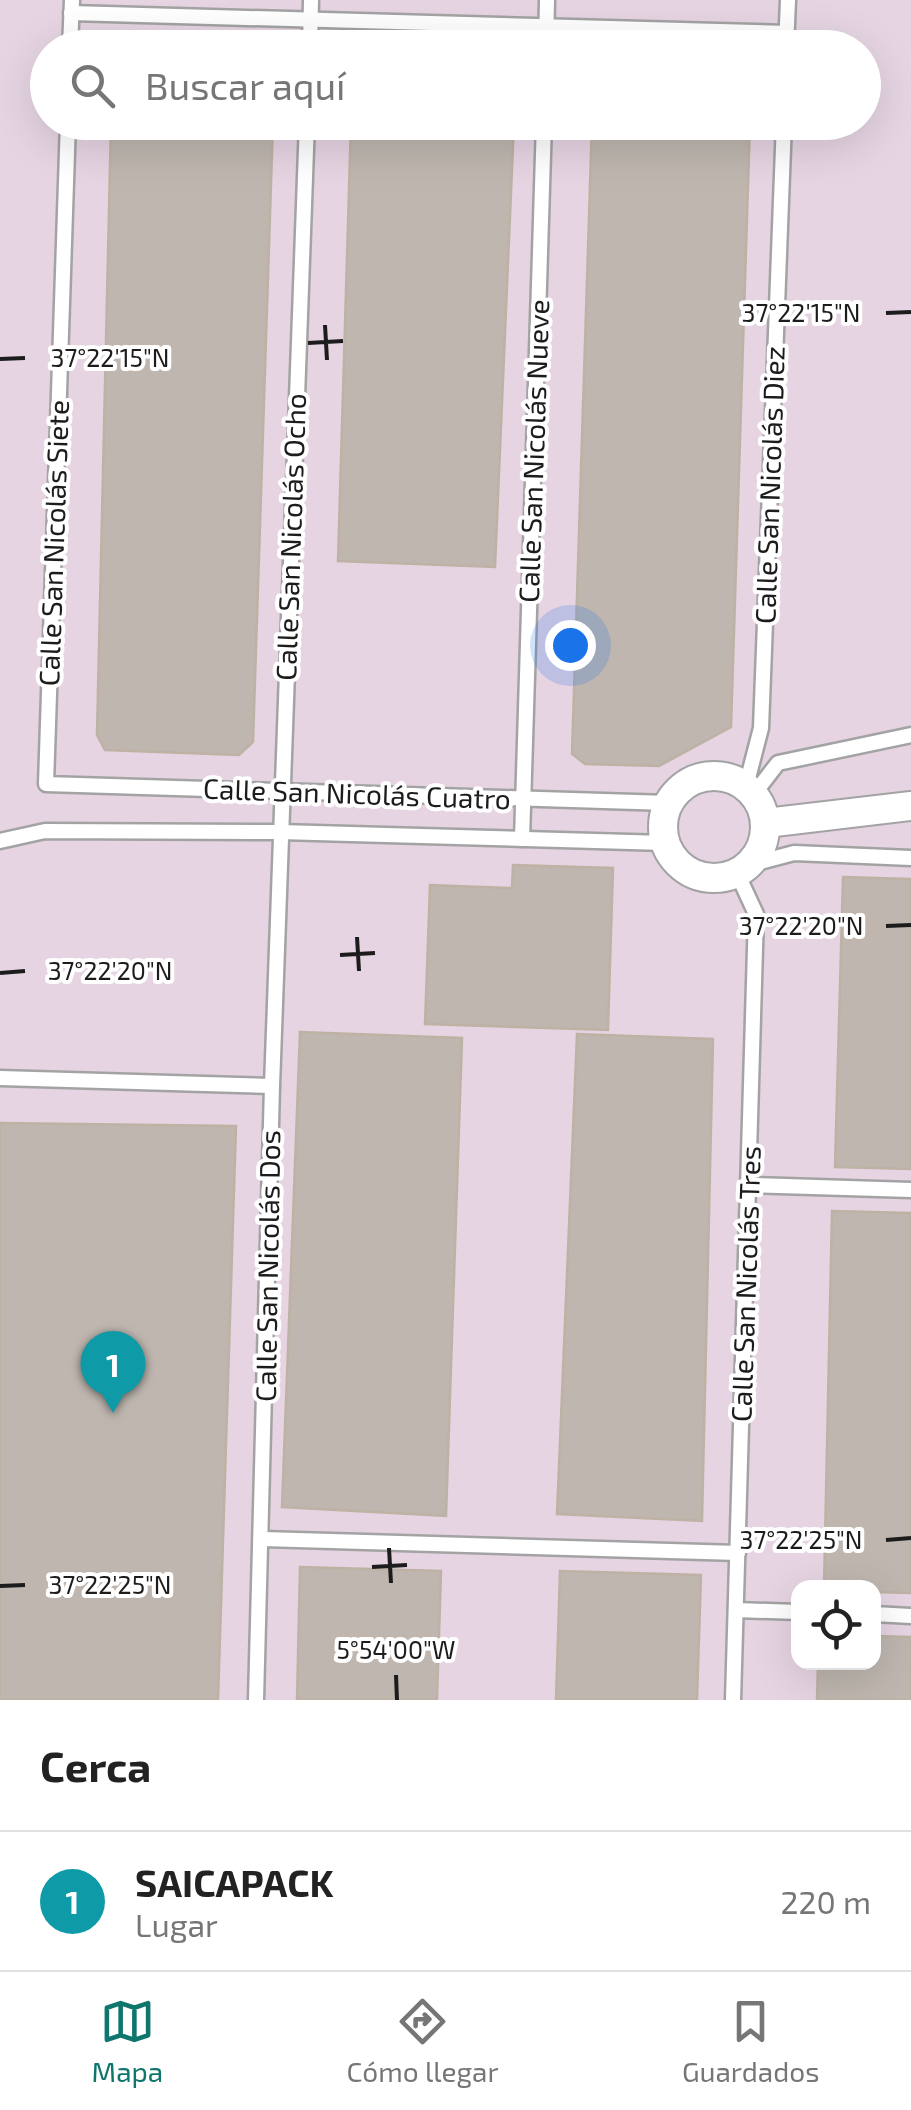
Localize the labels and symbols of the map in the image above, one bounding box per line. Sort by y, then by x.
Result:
text: 37°22'15"N [742,297,860,327]
street label: Calle San Nicolás Nueve [511,299,555,603]
text: 37°22'15"N [51,342,169,372]
street label: Calle San Nicolás Diez [747,346,791,624]
street label: Calle San Nicolás Ocho [268,393,312,681]
street label: Calle San Nicolás Siete [31,399,75,687]
your location [545,620,596,671]
street label: Calle San Nicolás Cuatro [203,771,511,815]
text: 37°22'20"N [739,910,863,940]
text: 37°22'20"N [48,955,172,985]
street label: Calle San Nicolás Dos [248,1130,286,1402]
street label: Calle San Nicolás Tres [723,1145,767,1423]
pin: 1 [80,1330,146,1413]
text: 37°22'25"N [739,1524,863,1554]
text: 37°22'25"N [48,1569,172,1599]
text: 5°54'00"W [336,1634,456,1664]

